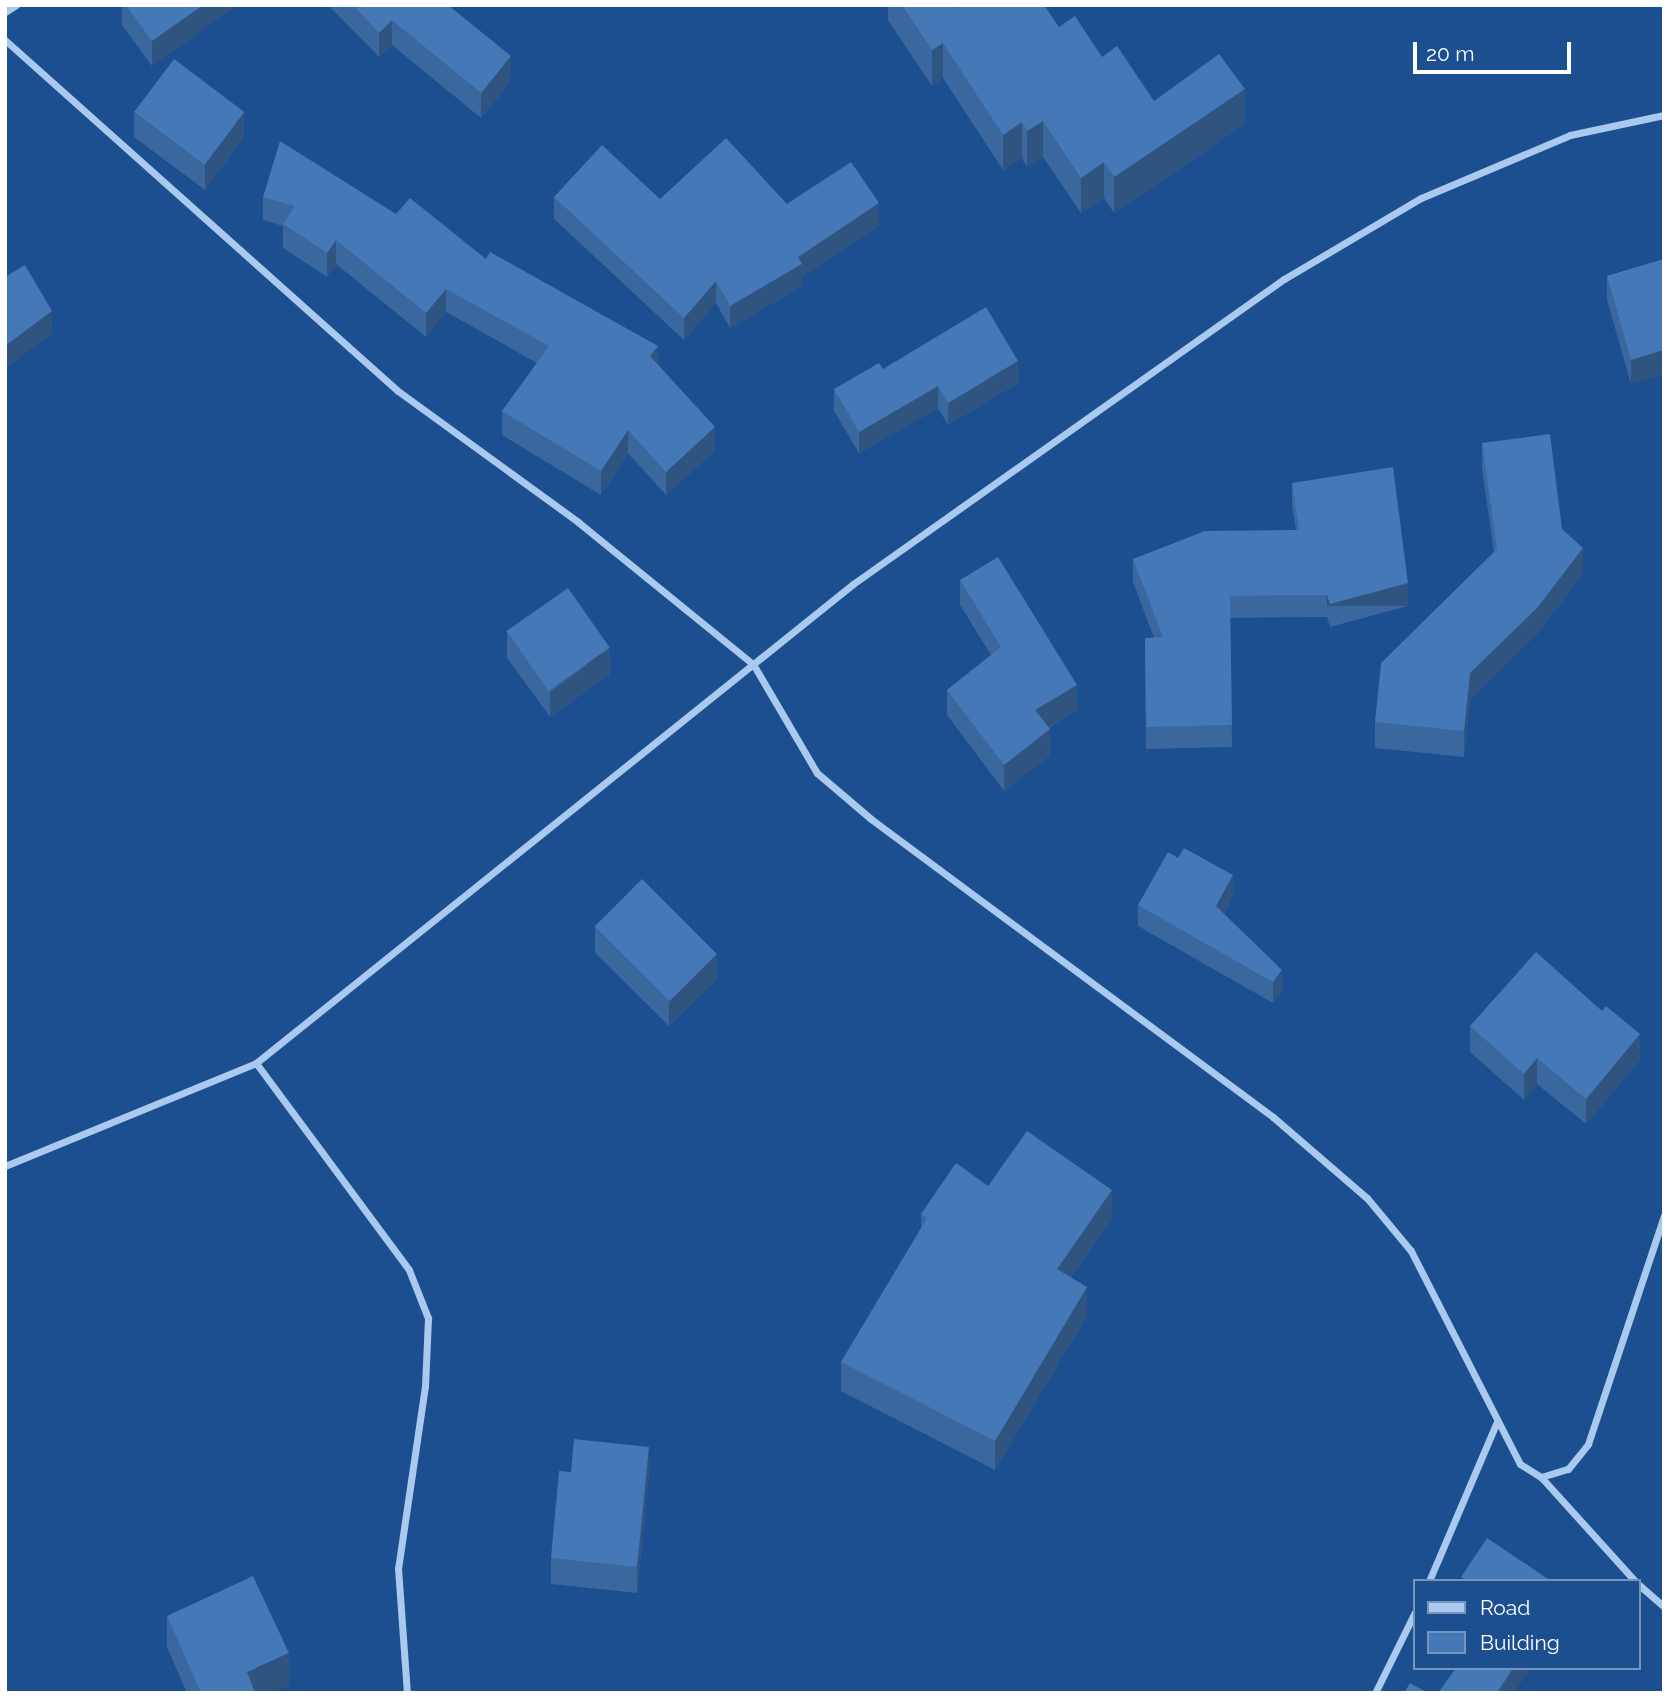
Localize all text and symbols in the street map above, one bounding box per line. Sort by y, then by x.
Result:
scale bar [1417,28,1574,72]
text: 20 m [1426,41,1474,66]
legend [1414,1579,1641,1670]
text: Road [1480,1595,1530,1620]
text: Building [1480,1630,1560,1655]

